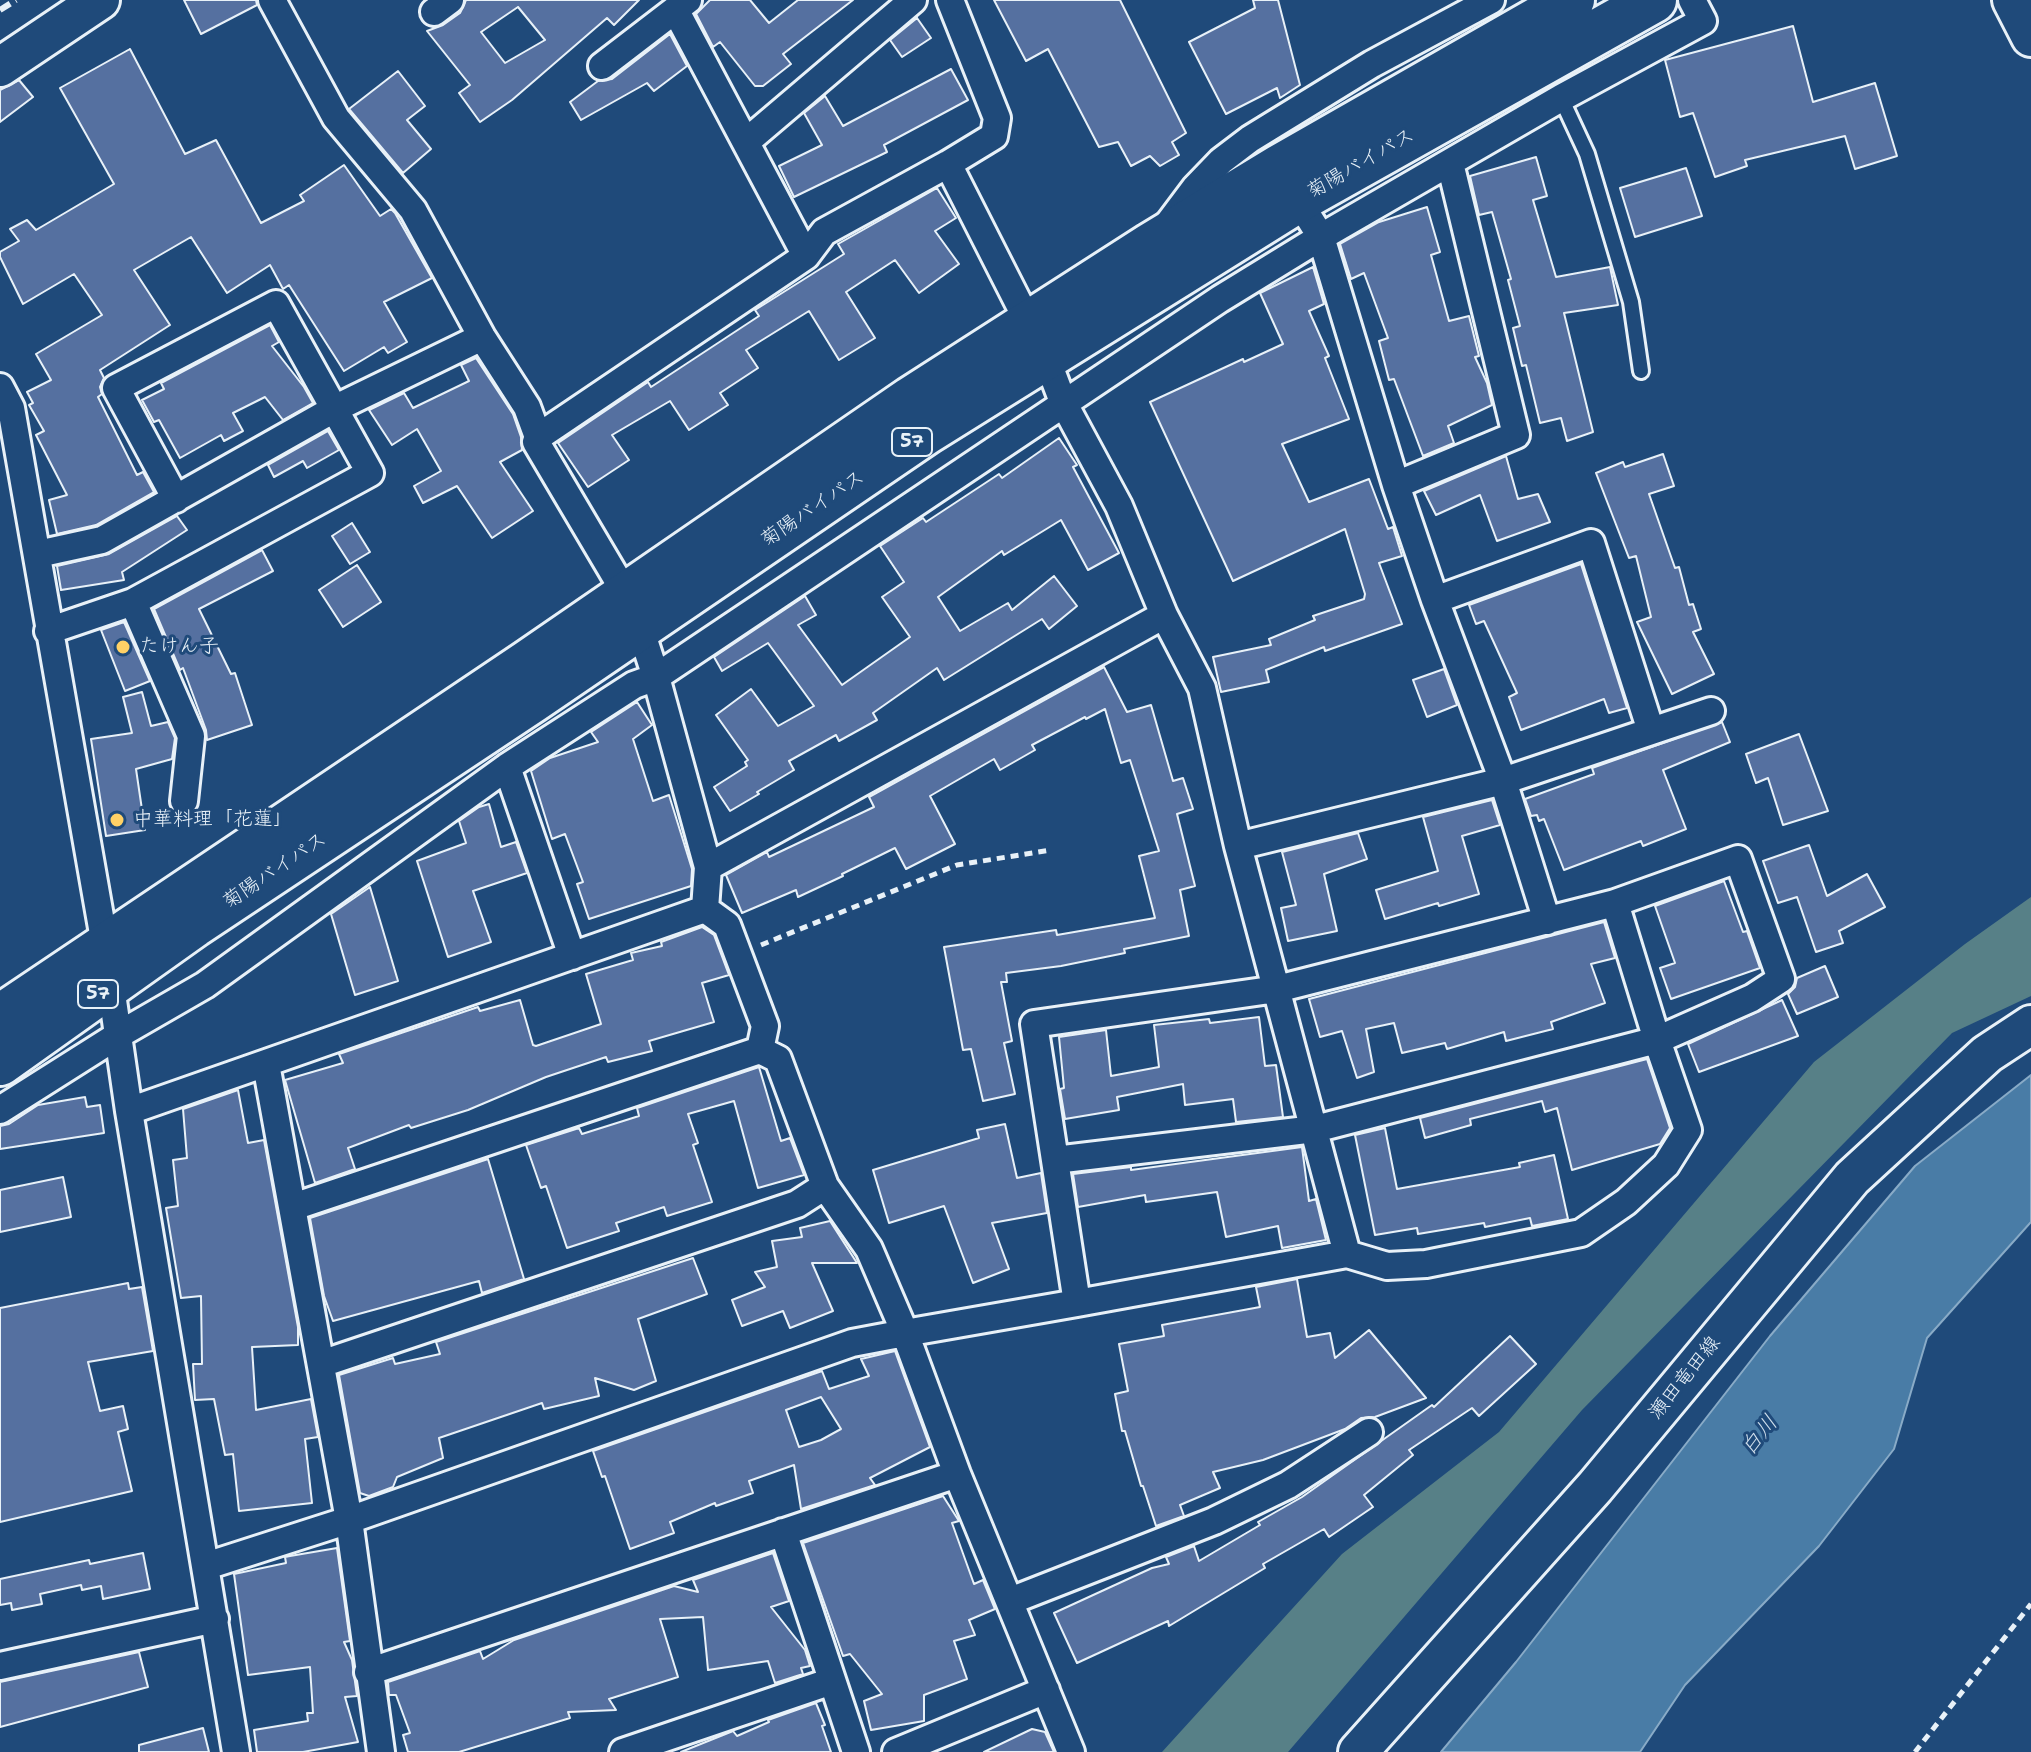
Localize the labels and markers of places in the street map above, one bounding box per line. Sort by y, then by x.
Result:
place label: たけん子 [139,635,219,659]
marker: たけん子 [114,638,132,656]
place label: 中華料理「花蓮」 [133,808,293,832]
marker: 中華料理「花蓮」 [108,811,126,829]

